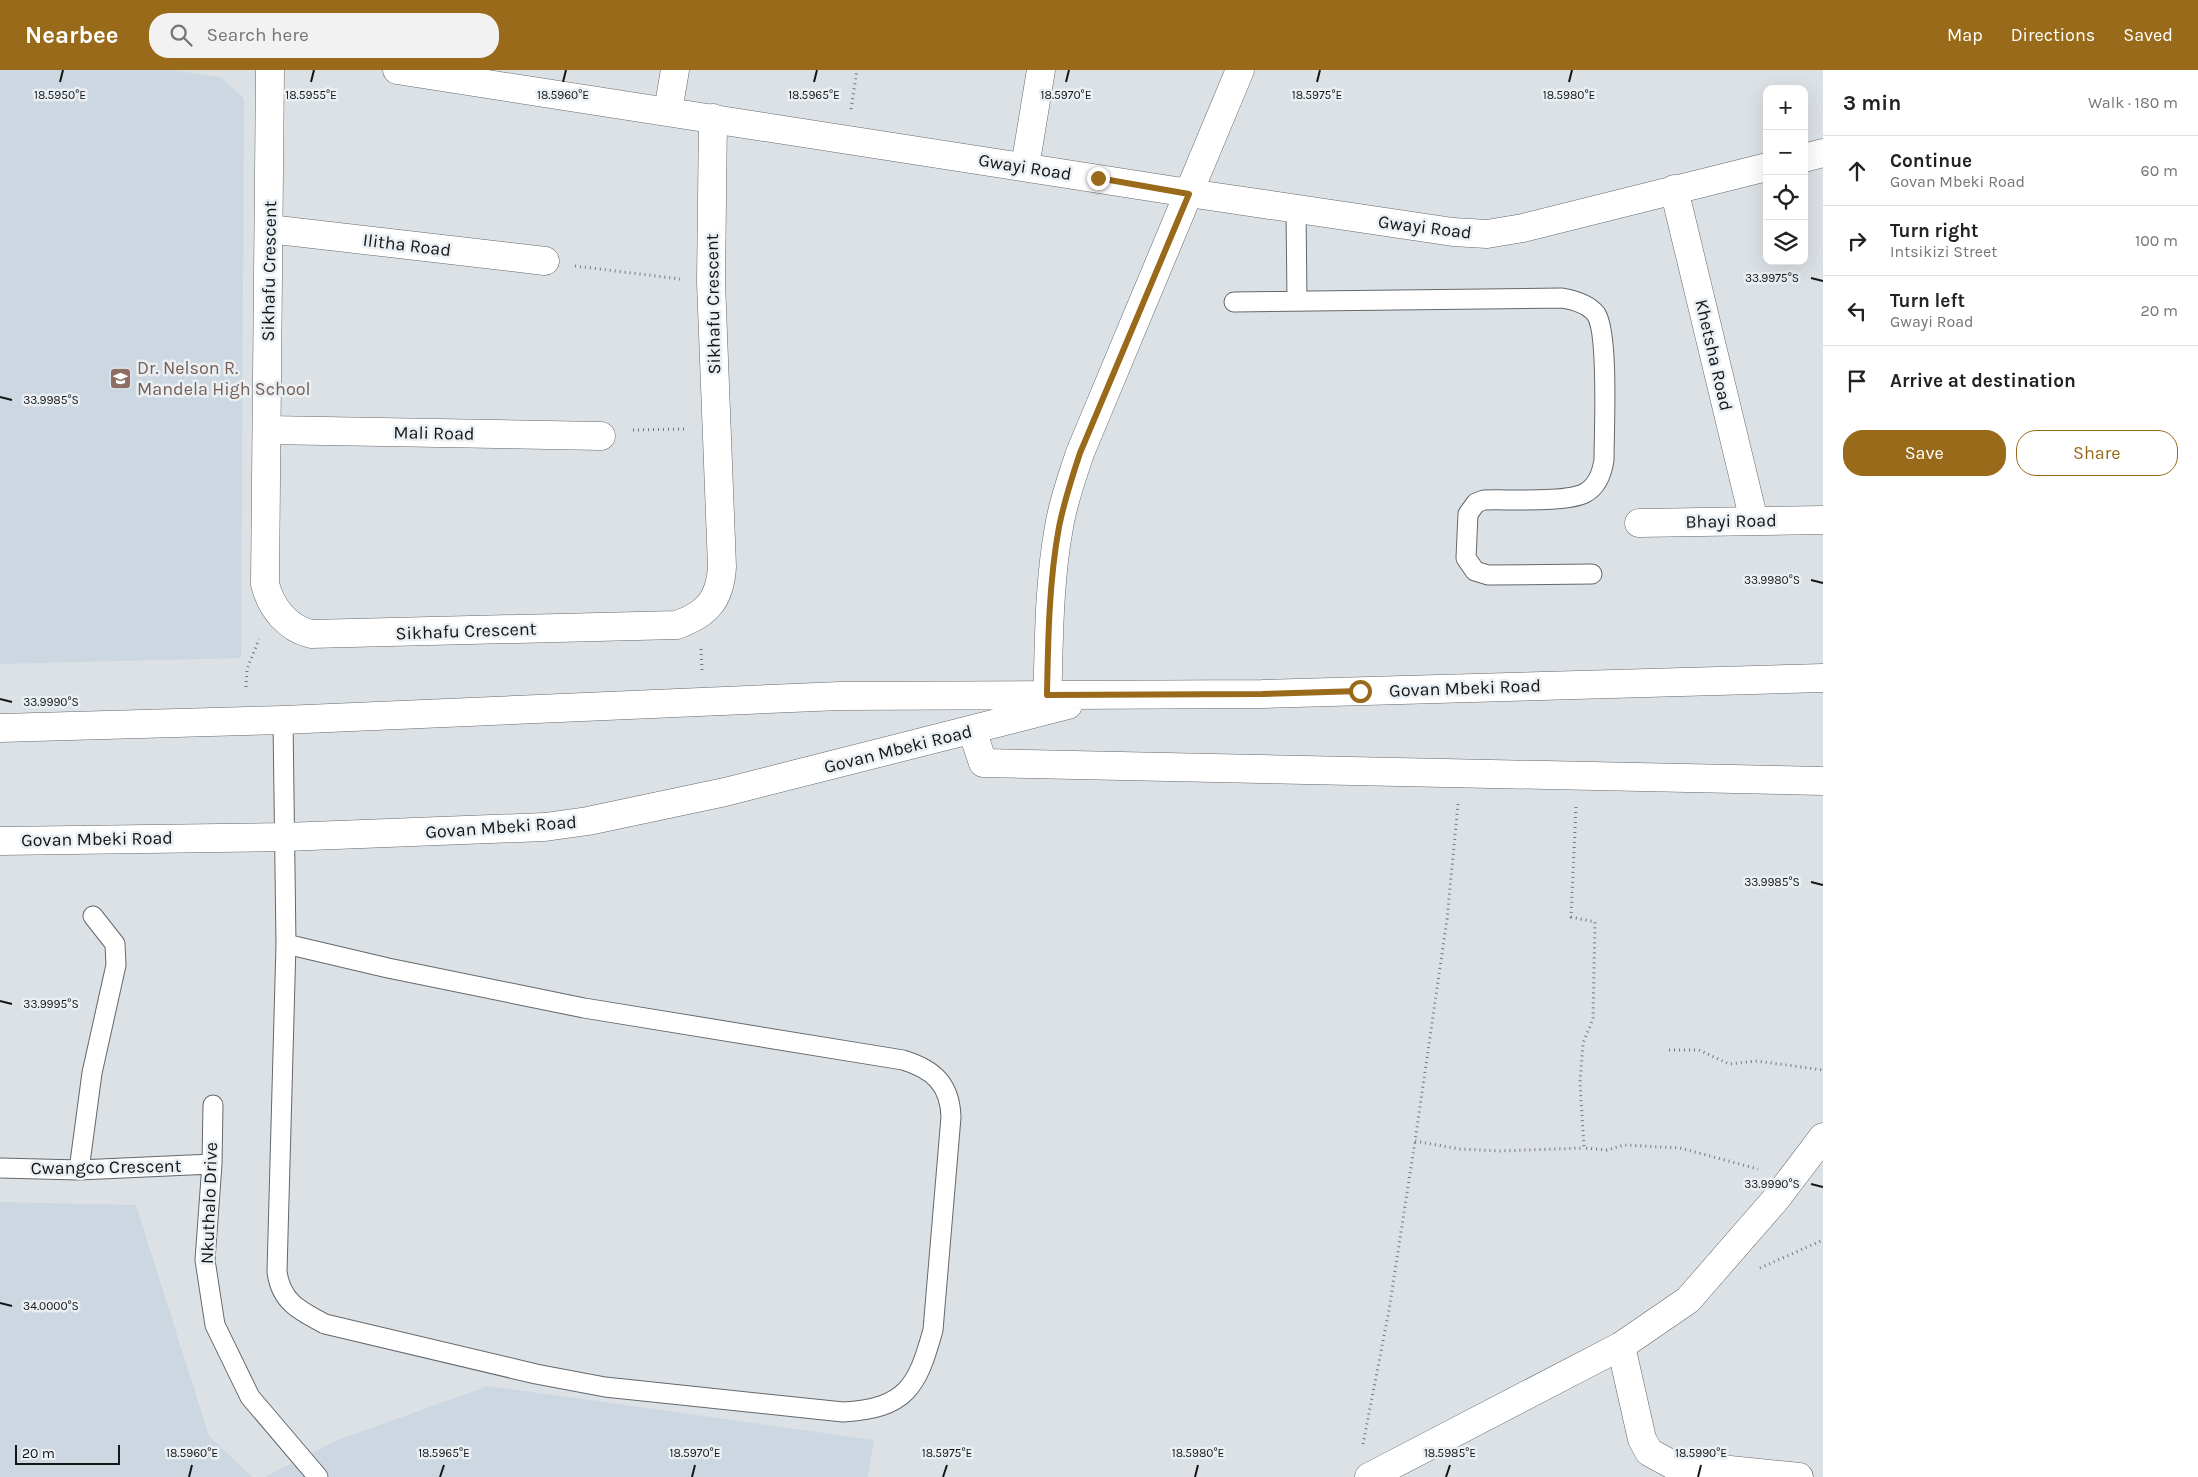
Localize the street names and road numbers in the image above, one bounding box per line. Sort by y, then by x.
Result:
street label: Gwayi Road [977,149,1073,185]
street label: Sikhafu Crescent [257,200,281,342]
street label: Gwayi Road [1377,210,1473,244]
street label: Ilitha Road [362,229,452,261]
street label: Sikhafu Crescent [701,233,725,375]
street label: Khetsha Road [1690,297,1738,413]
street label: Mali Road [393,421,475,445]
street label: Bhayi Road [1685,509,1777,533]
street label: Sikhafu Crescent [395,618,537,644]
street label: Govan Mbeki Road [1389,674,1541,702]
street label: Govan Mbeki Road [822,720,974,778]
street label: Govan Mbeki Road [424,811,578,843]
street label: Govan Mbeki Road [21,827,173,851]
street label: Nkuthalo Drive [196,1142,222,1264]
street label: Cwangco Crescent [30,1155,182,1179]

